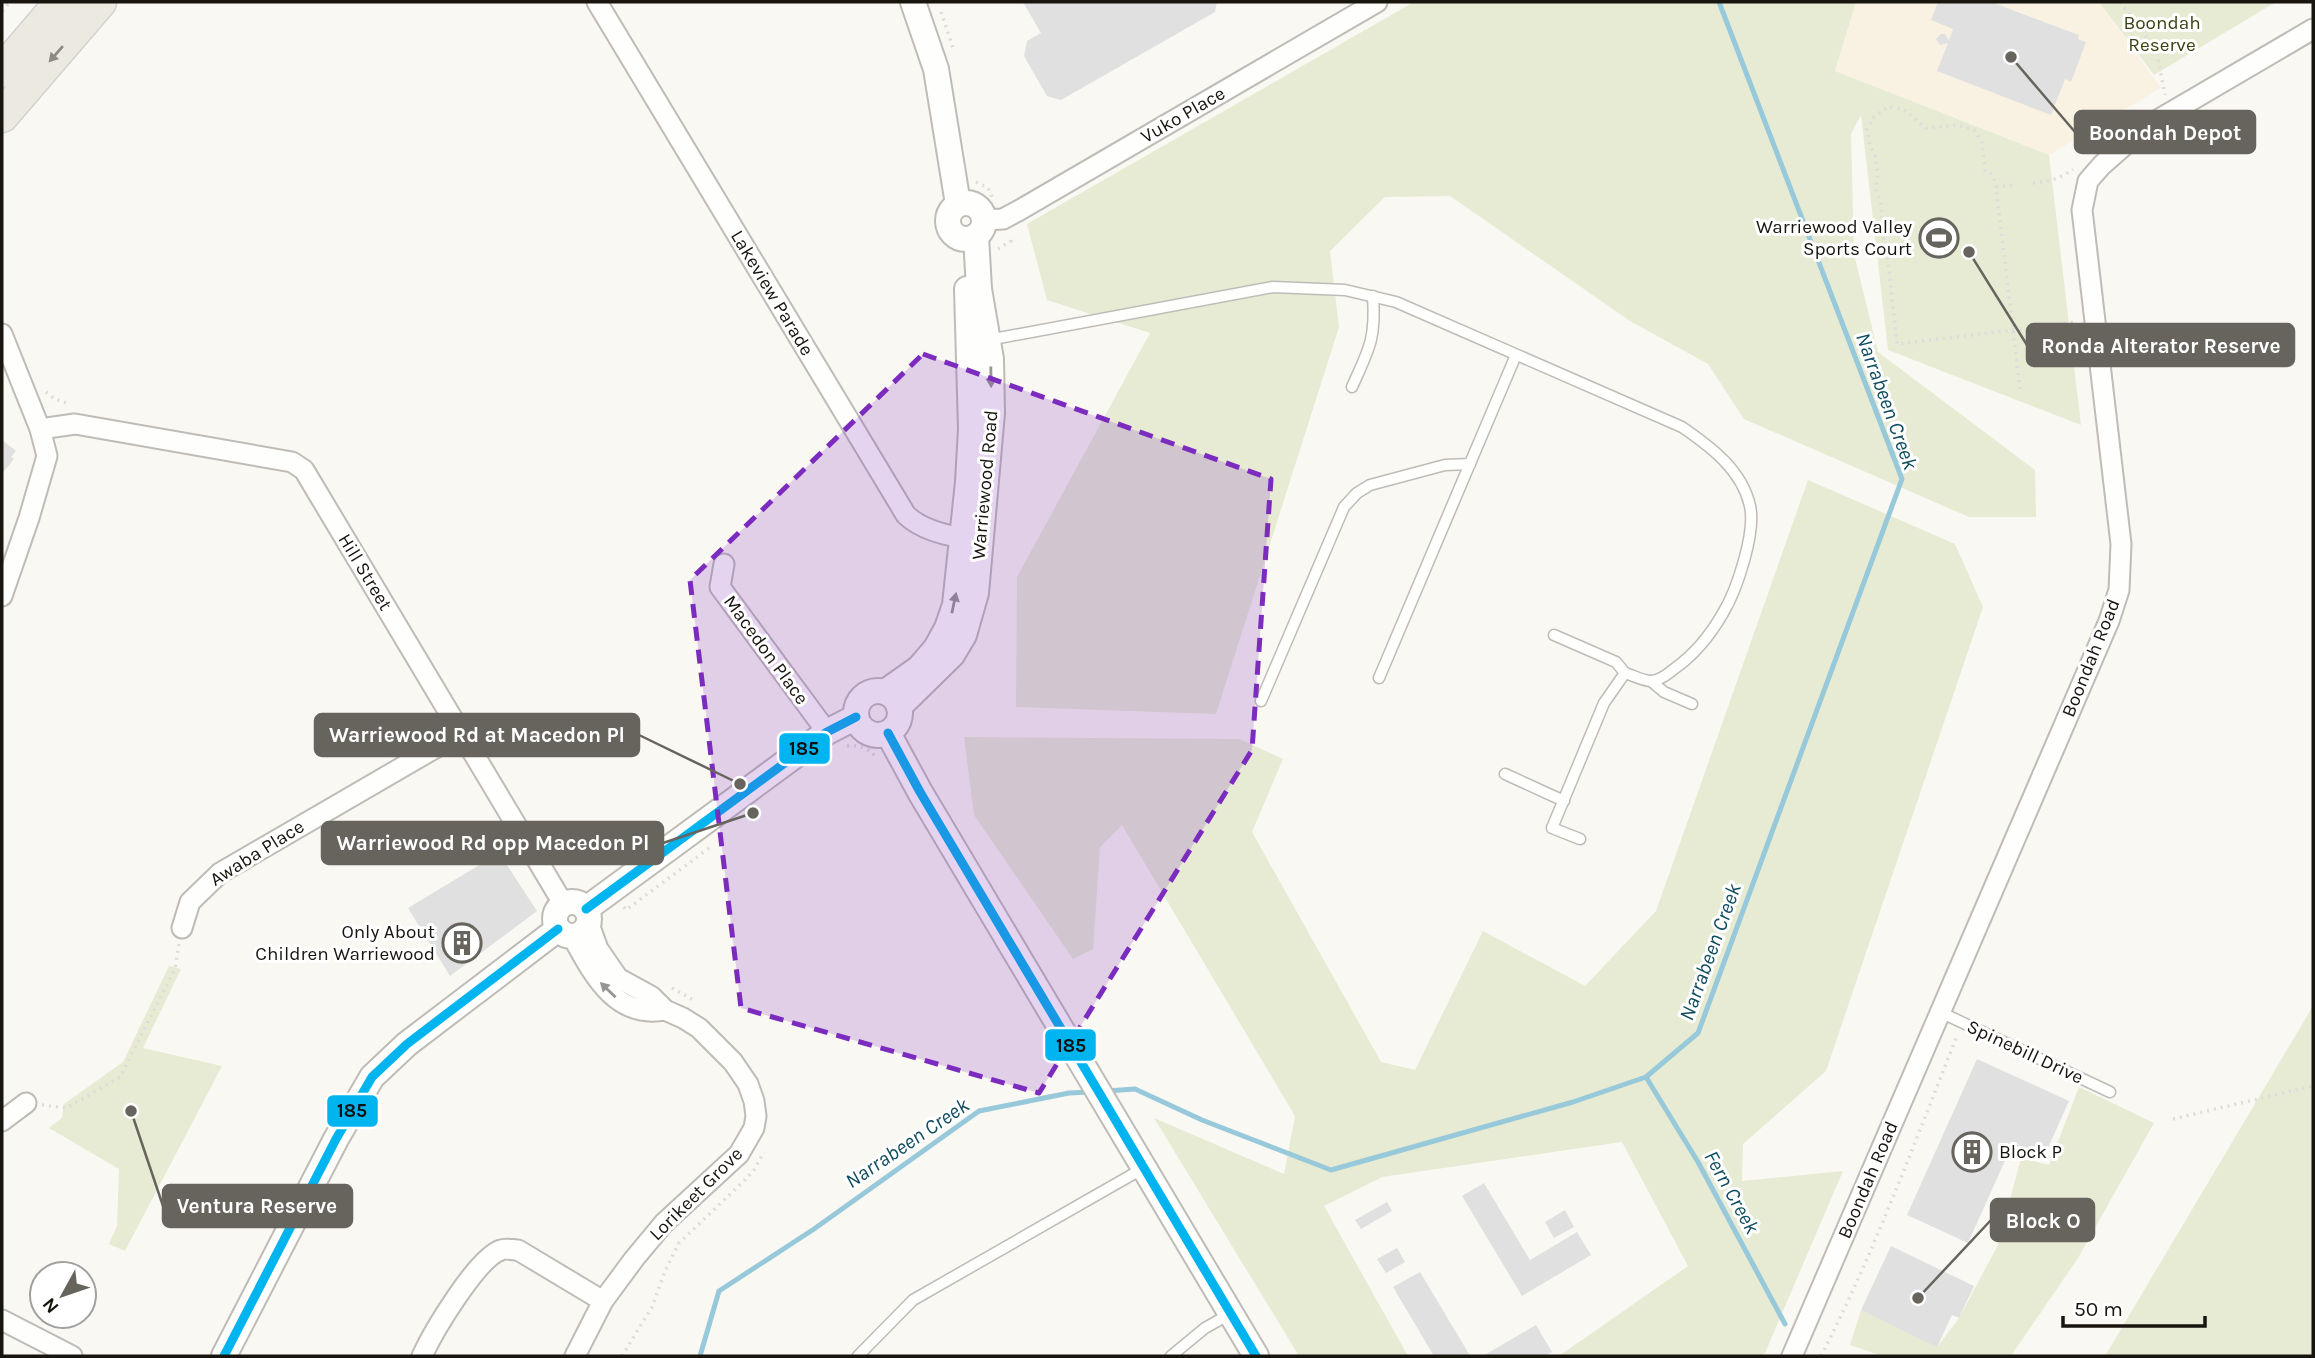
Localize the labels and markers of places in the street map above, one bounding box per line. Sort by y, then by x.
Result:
callout: Boondah Depot [2075,111,2255,153]
place label: Warriewood Valley Sports Court [1756,216,1912,260]
sports icon: Warriewood Valley Sports Court [1918,217,1960,259]
callout: Ronda Alterator Reserve [2027,324,2294,366]
callout: Warriewood Rd at Macedon Pl [315,714,639,756]
callout: Warriewood Rd opp Macedon Pl [322,822,663,864]
place label: Only About Children Warriewood [255,921,435,965]
building icon: Only About Children Warriewood [441,922,483,964]
building icon: Block P [1951,1131,1993,1173]
place label: Block P [1999,1141,2062,1163]
callout: Ventura Reserve [163,1185,352,1227]
callout: Block O [1991,1199,2094,1241]

